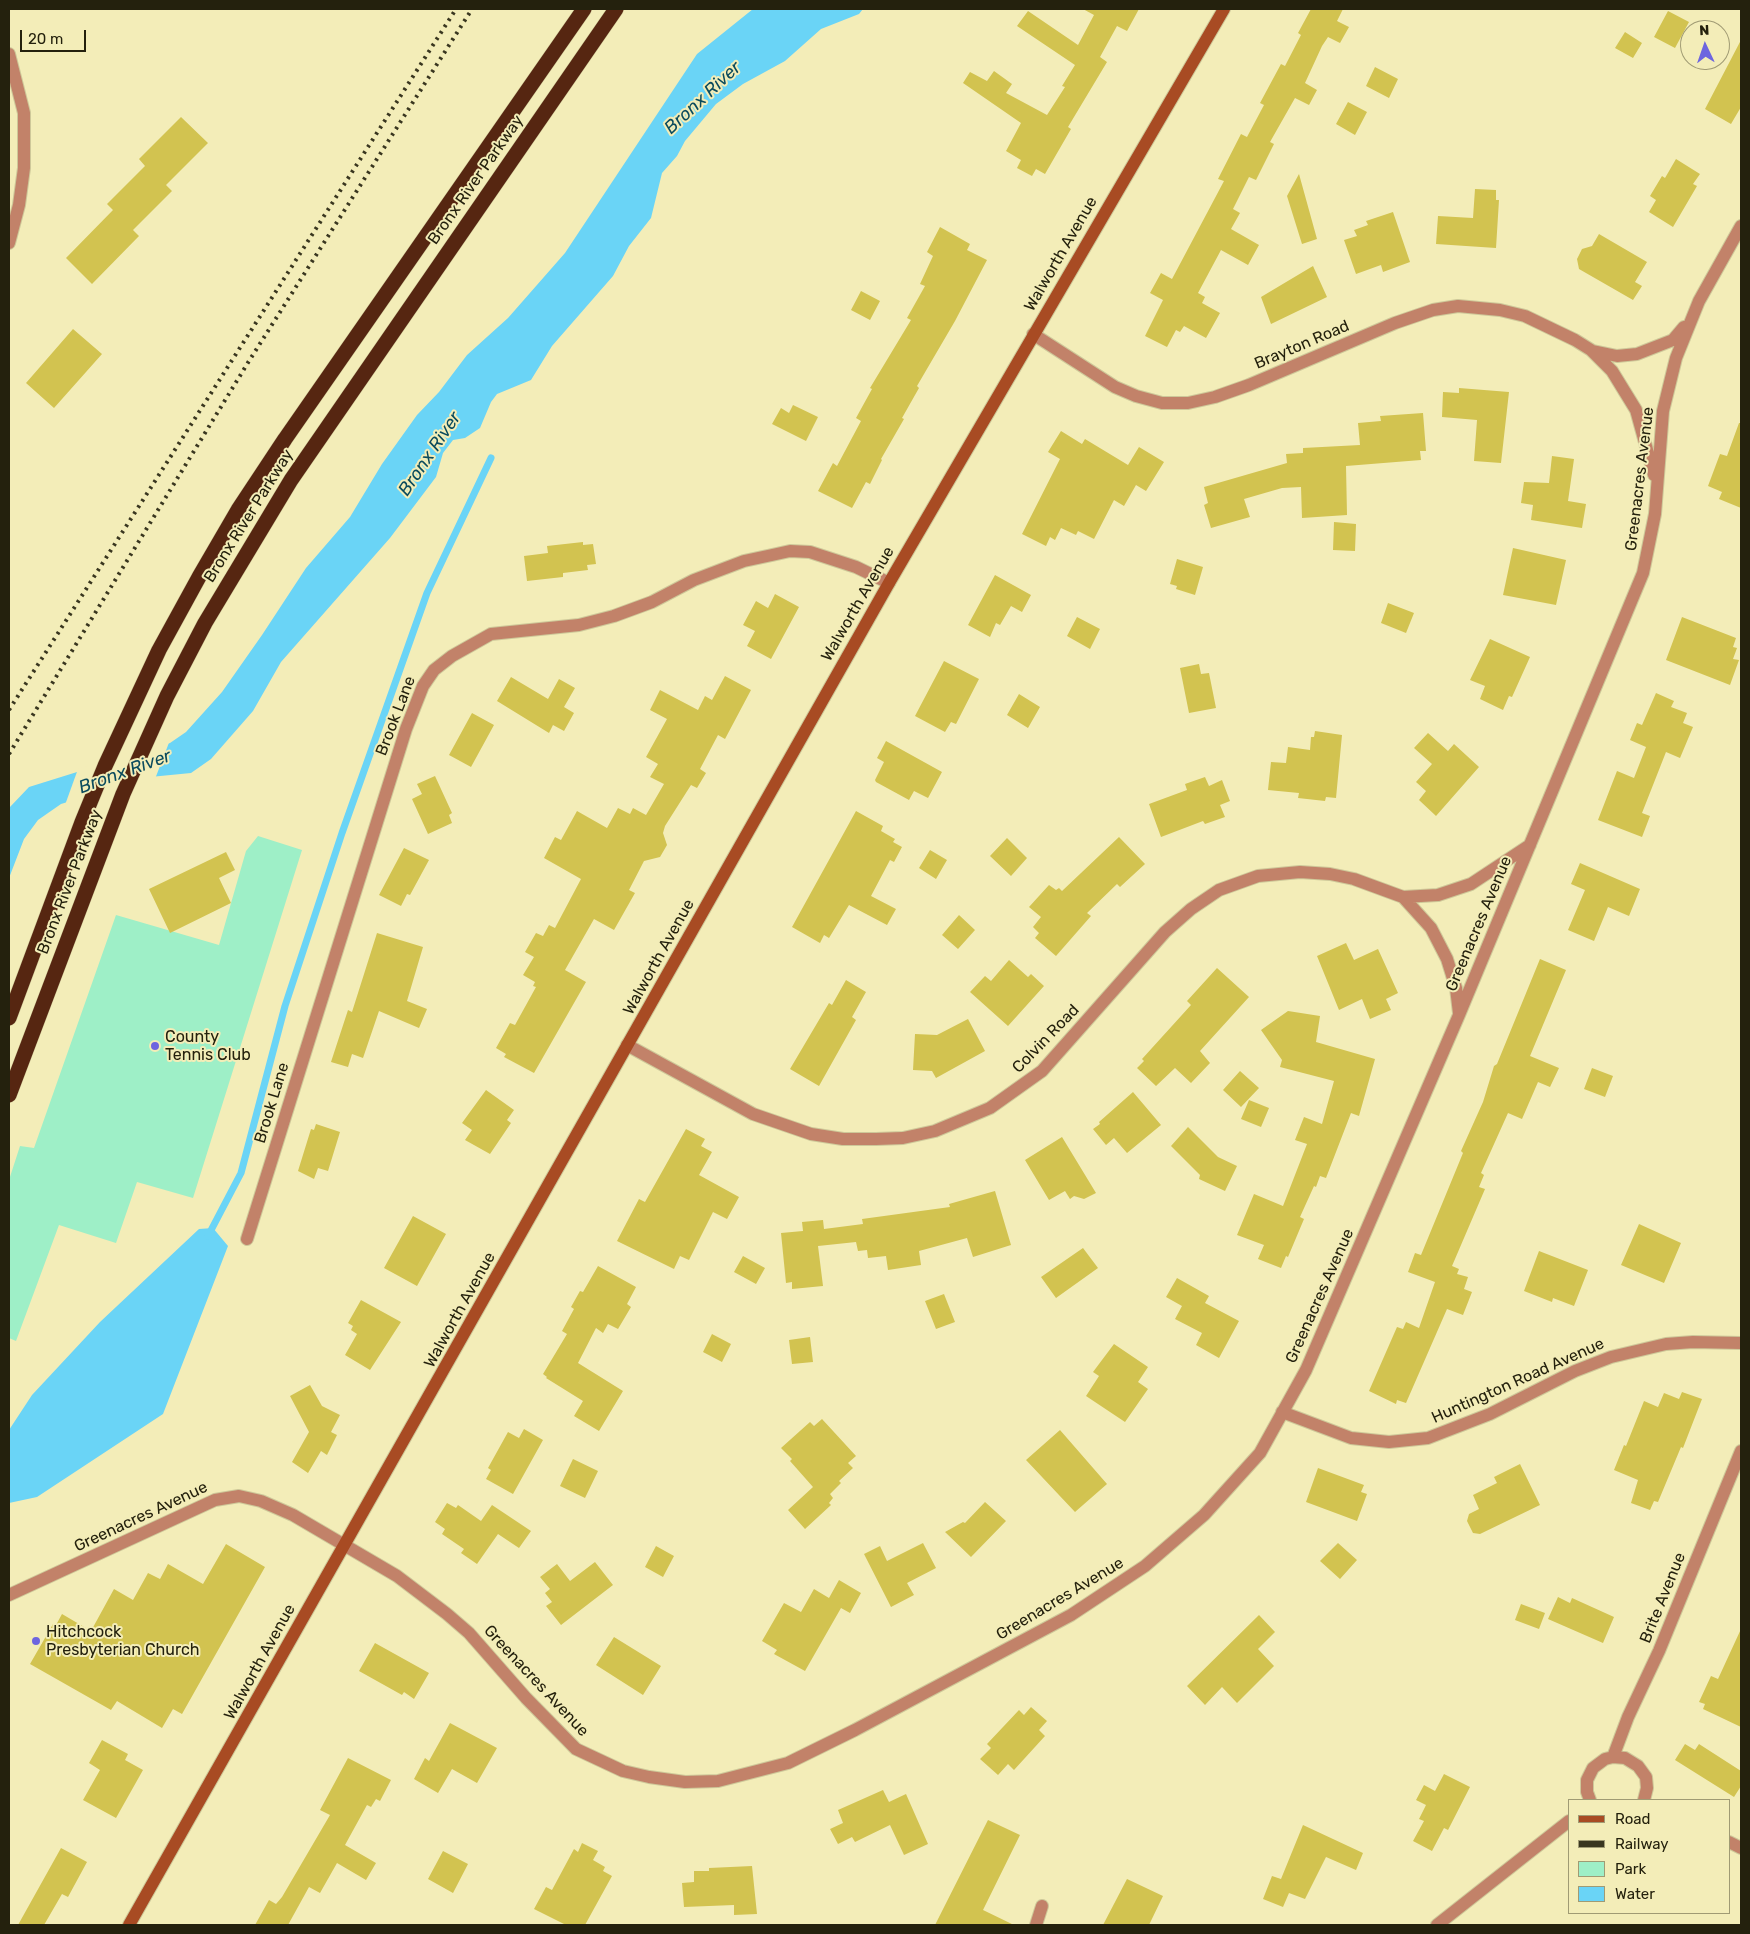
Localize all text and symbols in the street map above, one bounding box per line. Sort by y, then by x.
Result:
scale bar [22,20,89,52]
north arrow [1680,20,1730,70]
text: N [1699,22,1710,39]
text: 20 m [28,30,63,48]
water label: Bronx River [660,57,746,139]
street label: Bronx River Parkway [424,112,528,248]
street label: Walworth Avenue [1020,193,1102,315]
street label: Brayton Road [1252,316,1352,374]
street label: Greenacres Avenue [1622,406,1658,552]
water label: Bronx River [394,408,466,500]
street label: Bronx River Parkway [200,446,298,586]
street label: Walworth Avenue [817,543,899,665]
street label: Brook Lane [372,674,420,758]
water label: Bronx River [76,745,174,799]
street label: Bronx River Parkway [34,807,106,957]
street label: Greenacres Avenue [1442,853,1516,995]
street label: Walworth Avenue [619,896,699,1018]
street label: Colvin Road [1009,1001,1083,1077]
place label: County Tennis Club [165,1027,251,1065]
marker: County Tennis Club [149,1040,161,1052]
street label: Brook Lane [251,1060,293,1146]
street label: Greenacres Avenue [1282,1226,1358,1366]
street label: Walworth Avenue [420,1249,500,1371]
street label: Huntington Road Avenue [1429,1334,1607,1428]
street label: Greenacres Avenue [71,1478,211,1556]
street label: Brite Avenue [1636,1550,1690,1646]
street label: Greenacres Avenue [993,1553,1127,1645]
street label: Walworth Avenue [220,1601,300,1723]
street label: Greenacres Avenue [479,1621,593,1741]
place label: Hitchcock Presbyterian Church [46,1622,199,1660]
marker: Hitchcock Presbyterian Church [30,1635,42,1647]
legend [1568,1799,1730,1914]
text: Road [1615,1810,1651,1828]
text: Railway [1615,1835,1669,1853]
text: Park [1615,1860,1646,1878]
text: Water [1615,1885,1655,1903]

